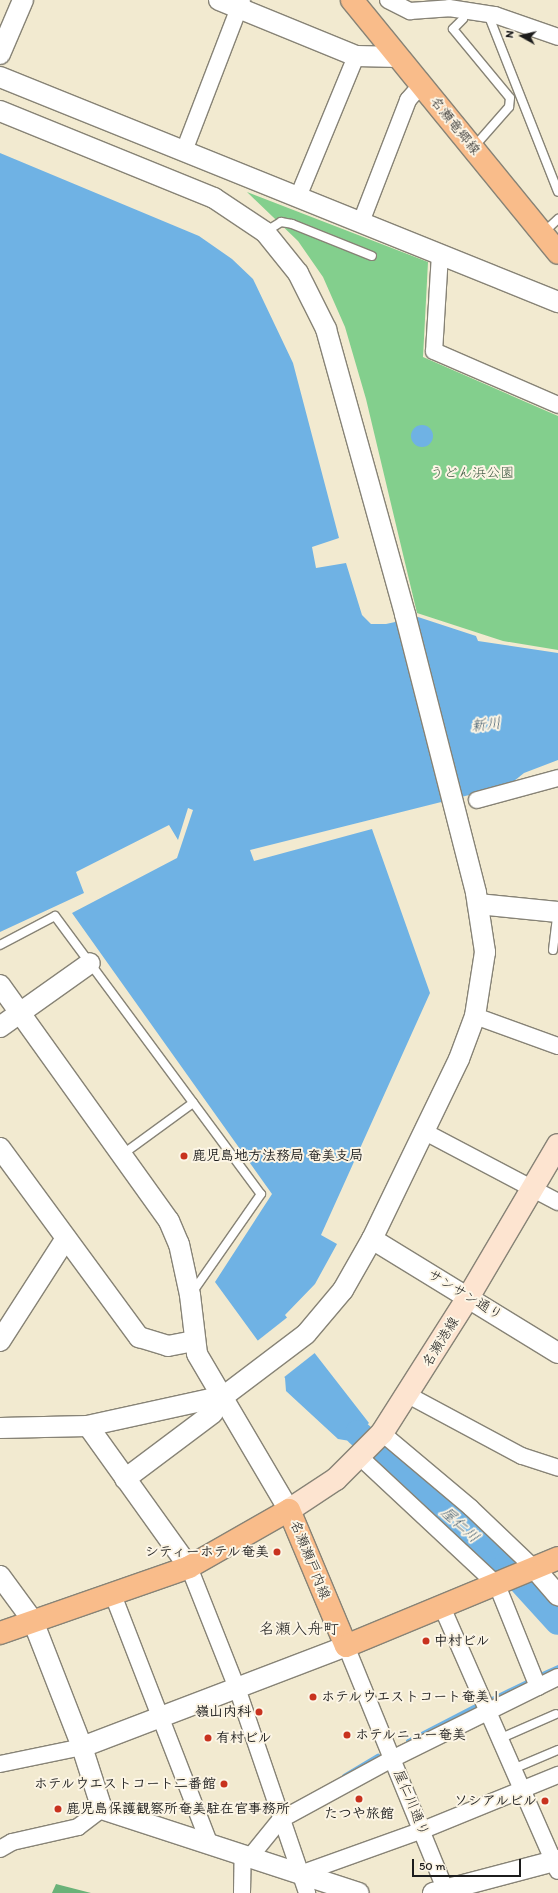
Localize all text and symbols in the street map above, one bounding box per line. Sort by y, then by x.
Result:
north arrow [502,16,542,56]
text: N [503,30,517,39]
street label: 名瀬竜郷線 [426,94,484,158]
park label: うどん浜公園 [430,465,514,481]
water label: 新川 [470,714,502,736]
place label: 鹿児島地方法務局 奄美支局 [192,1148,363,1164]
marker: 鹿児島地方法務局 奄美支局 [179,1151,189,1161]
street label: サンサン通り [425,1266,505,1324]
street label: 名瀬港線 [419,1314,463,1370]
water label: 屋仁川 [437,1503,483,1547]
street label: 名瀬瀬戸内線 [286,1518,334,1602]
place label: シティーホテル奄美 [143,1544,269,1560]
marker: シティーホテル奄美 [272,1547,282,1557]
district label: 名瀬入舟町 [259,1619,339,1639]
place label: 中村ビル [434,1633,490,1649]
marker: 中村ビル [421,1636,431,1646]
place label: ホテルウエストコート奄美Ⅰ [321,1689,503,1705]
marker: ホテルウエストコート奄美Ⅰ [308,1692,318,1702]
place label: 嶺山内科 [195,1704,251,1720]
marker: 嶺山内科 [254,1707,264,1717]
place label: ホテルニュー奄美 [355,1727,467,1743]
place label: 有村ビル [216,1730,272,1746]
marker: ホテルニュー奄美 [342,1730,352,1740]
marker: 有村ビル [203,1733,213,1743]
street label: 屋仁川通り [390,1768,432,1838]
place label: ホテルウエストコート二番館 [34,1776,216,1792]
marker: ホテルウエストコート二番館 [219,1779,229,1789]
place label: ソシアルビル [453,1793,537,1809]
marker: たつや旅館 [354,1794,364,1804]
marker: ソシアルビル [540,1796,550,1806]
place label: 鹿児島保護観察所奄美駐在官事務所 [66,1801,290,1817]
marker: 鹿児島保護観察所奄美駐在官事務所 [53,1804,63,1814]
place label: たつや旅館 [324,1806,394,1822]
scale bar [414,1851,523,1877]
text: 50 m [419,1859,445,1873]

